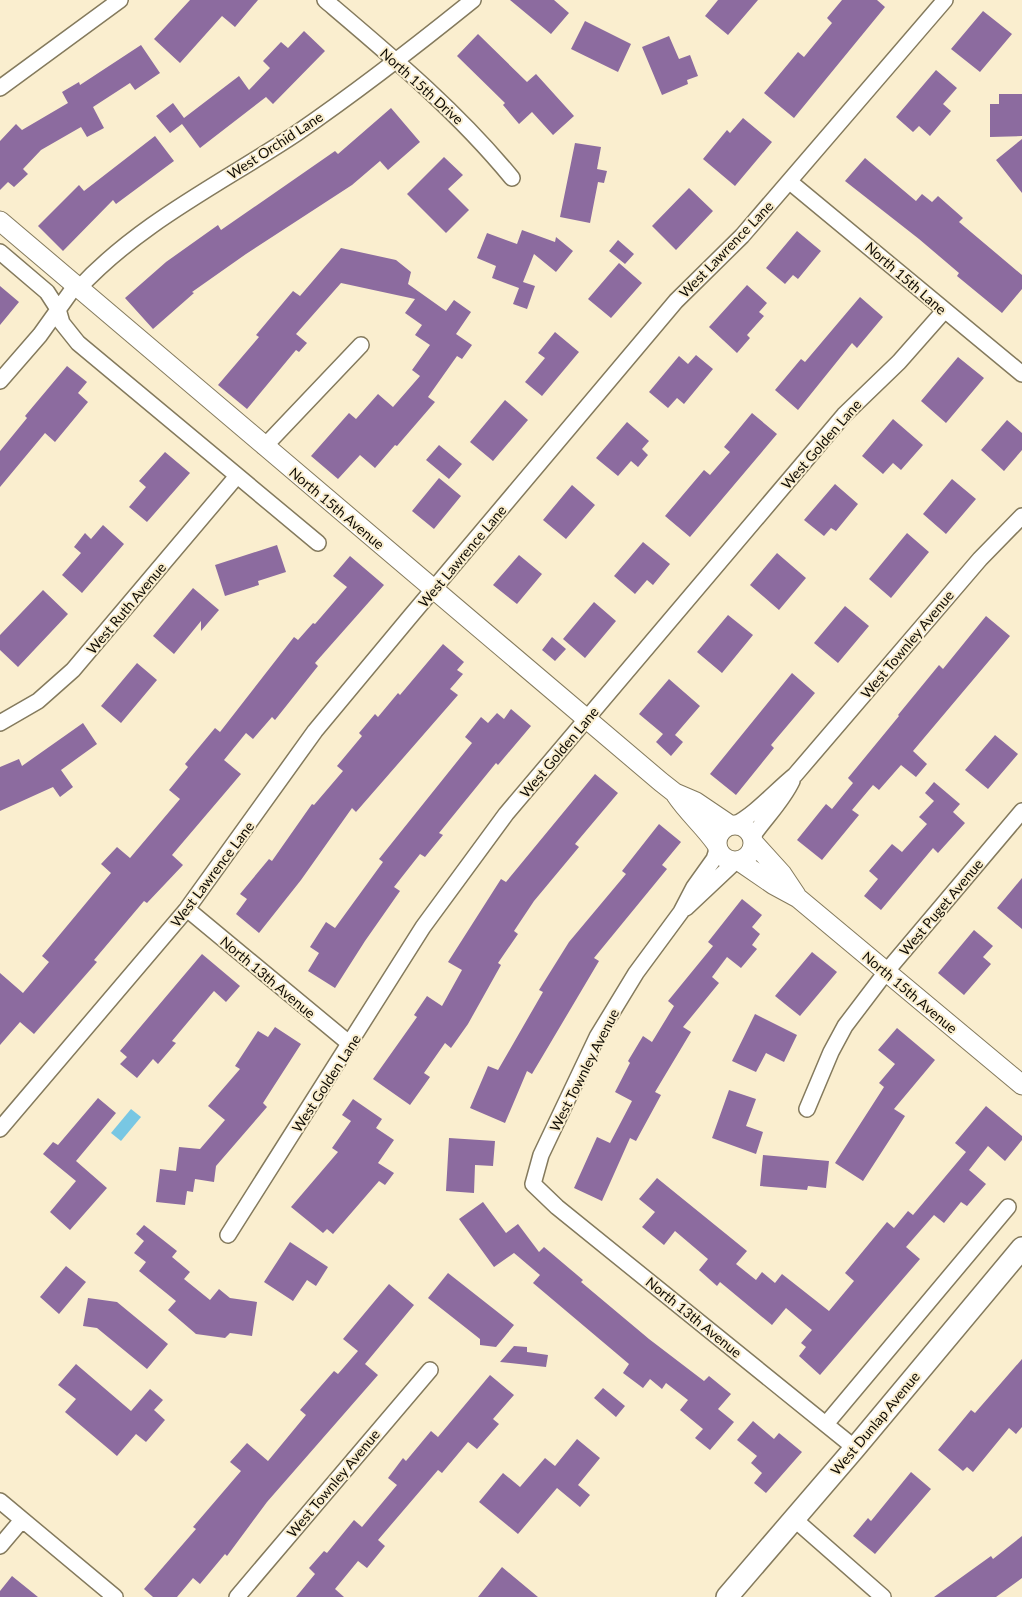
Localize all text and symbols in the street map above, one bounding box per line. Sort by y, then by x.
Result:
street label: North 15th Drive [377,44,467,128]
street label: West Orchid Lane [224,108,326,182]
street label: West Lawrence Lane [676,197,776,301]
street label: North 15th Lane [862,238,950,318]
street label: West Golden Lane [777,396,865,492]
street label: North 15th Avenue [286,463,388,553]
street label: West Lawrence Lane [414,502,510,610]
street label: West Ruth Avenue [83,559,169,657]
street label: West Townley Avenue [857,587,957,701]
street label: West Golden Lane [516,703,602,801]
street label: West Lawrence Lane [167,818,257,930]
street label: West Puget Avenue [896,855,986,959]
street label: North 13th Avenue [217,932,319,1022]
street label: North 15th Avenue [859,947,961,1037]
street label: West Townley Avenue [546,1006,622,1134]
street label: West Golden Lane [288,1031,364,1135]
street label: North 13th Avenue [643,1273,745,1361]
street label: West Dunlap Avenue [827,1368,923,1478]
street label: West Townley Avenue [283,1426,383,1540]

